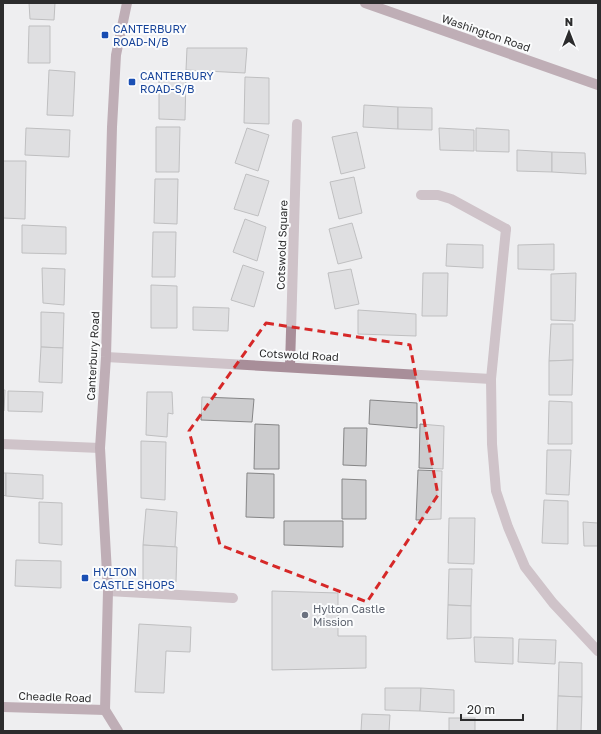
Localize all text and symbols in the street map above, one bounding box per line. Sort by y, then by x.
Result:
street label: Washington Road [440,11,532,54]
north arrow [549,12,589,52]
text: N [565,15,573,28]
place label: CANTERBURY ROAD-N/B [113,22,187,48]
marker: CANTERBURY ROAD-N/B [100,30,110,40]
place label: CANTERBURY ROAD-S/B [140,69,214,95]
marker: CANTERBURY ROAD-S/B [127,77,137,87]
street label: Cotswold Square [273,200,290,290]
street label: Canterbury Road [84,311,101,401]
street label: Cotswold Road [259,346,339,363]
place label: HYLTON CASTLE SHOPS [93,565,175,591]
marker: HYLTON CASTLE SHOPS [80,573,90,583]
place label: Hylton Castle Mission [313,602,385,628]
marker: Hylton Castle Mission [300,610,310,620]
street label: Cheadle Road [18,689,92,704]
scale bar [461,696,523,722]
text: 20 m [467,702,495,717]

